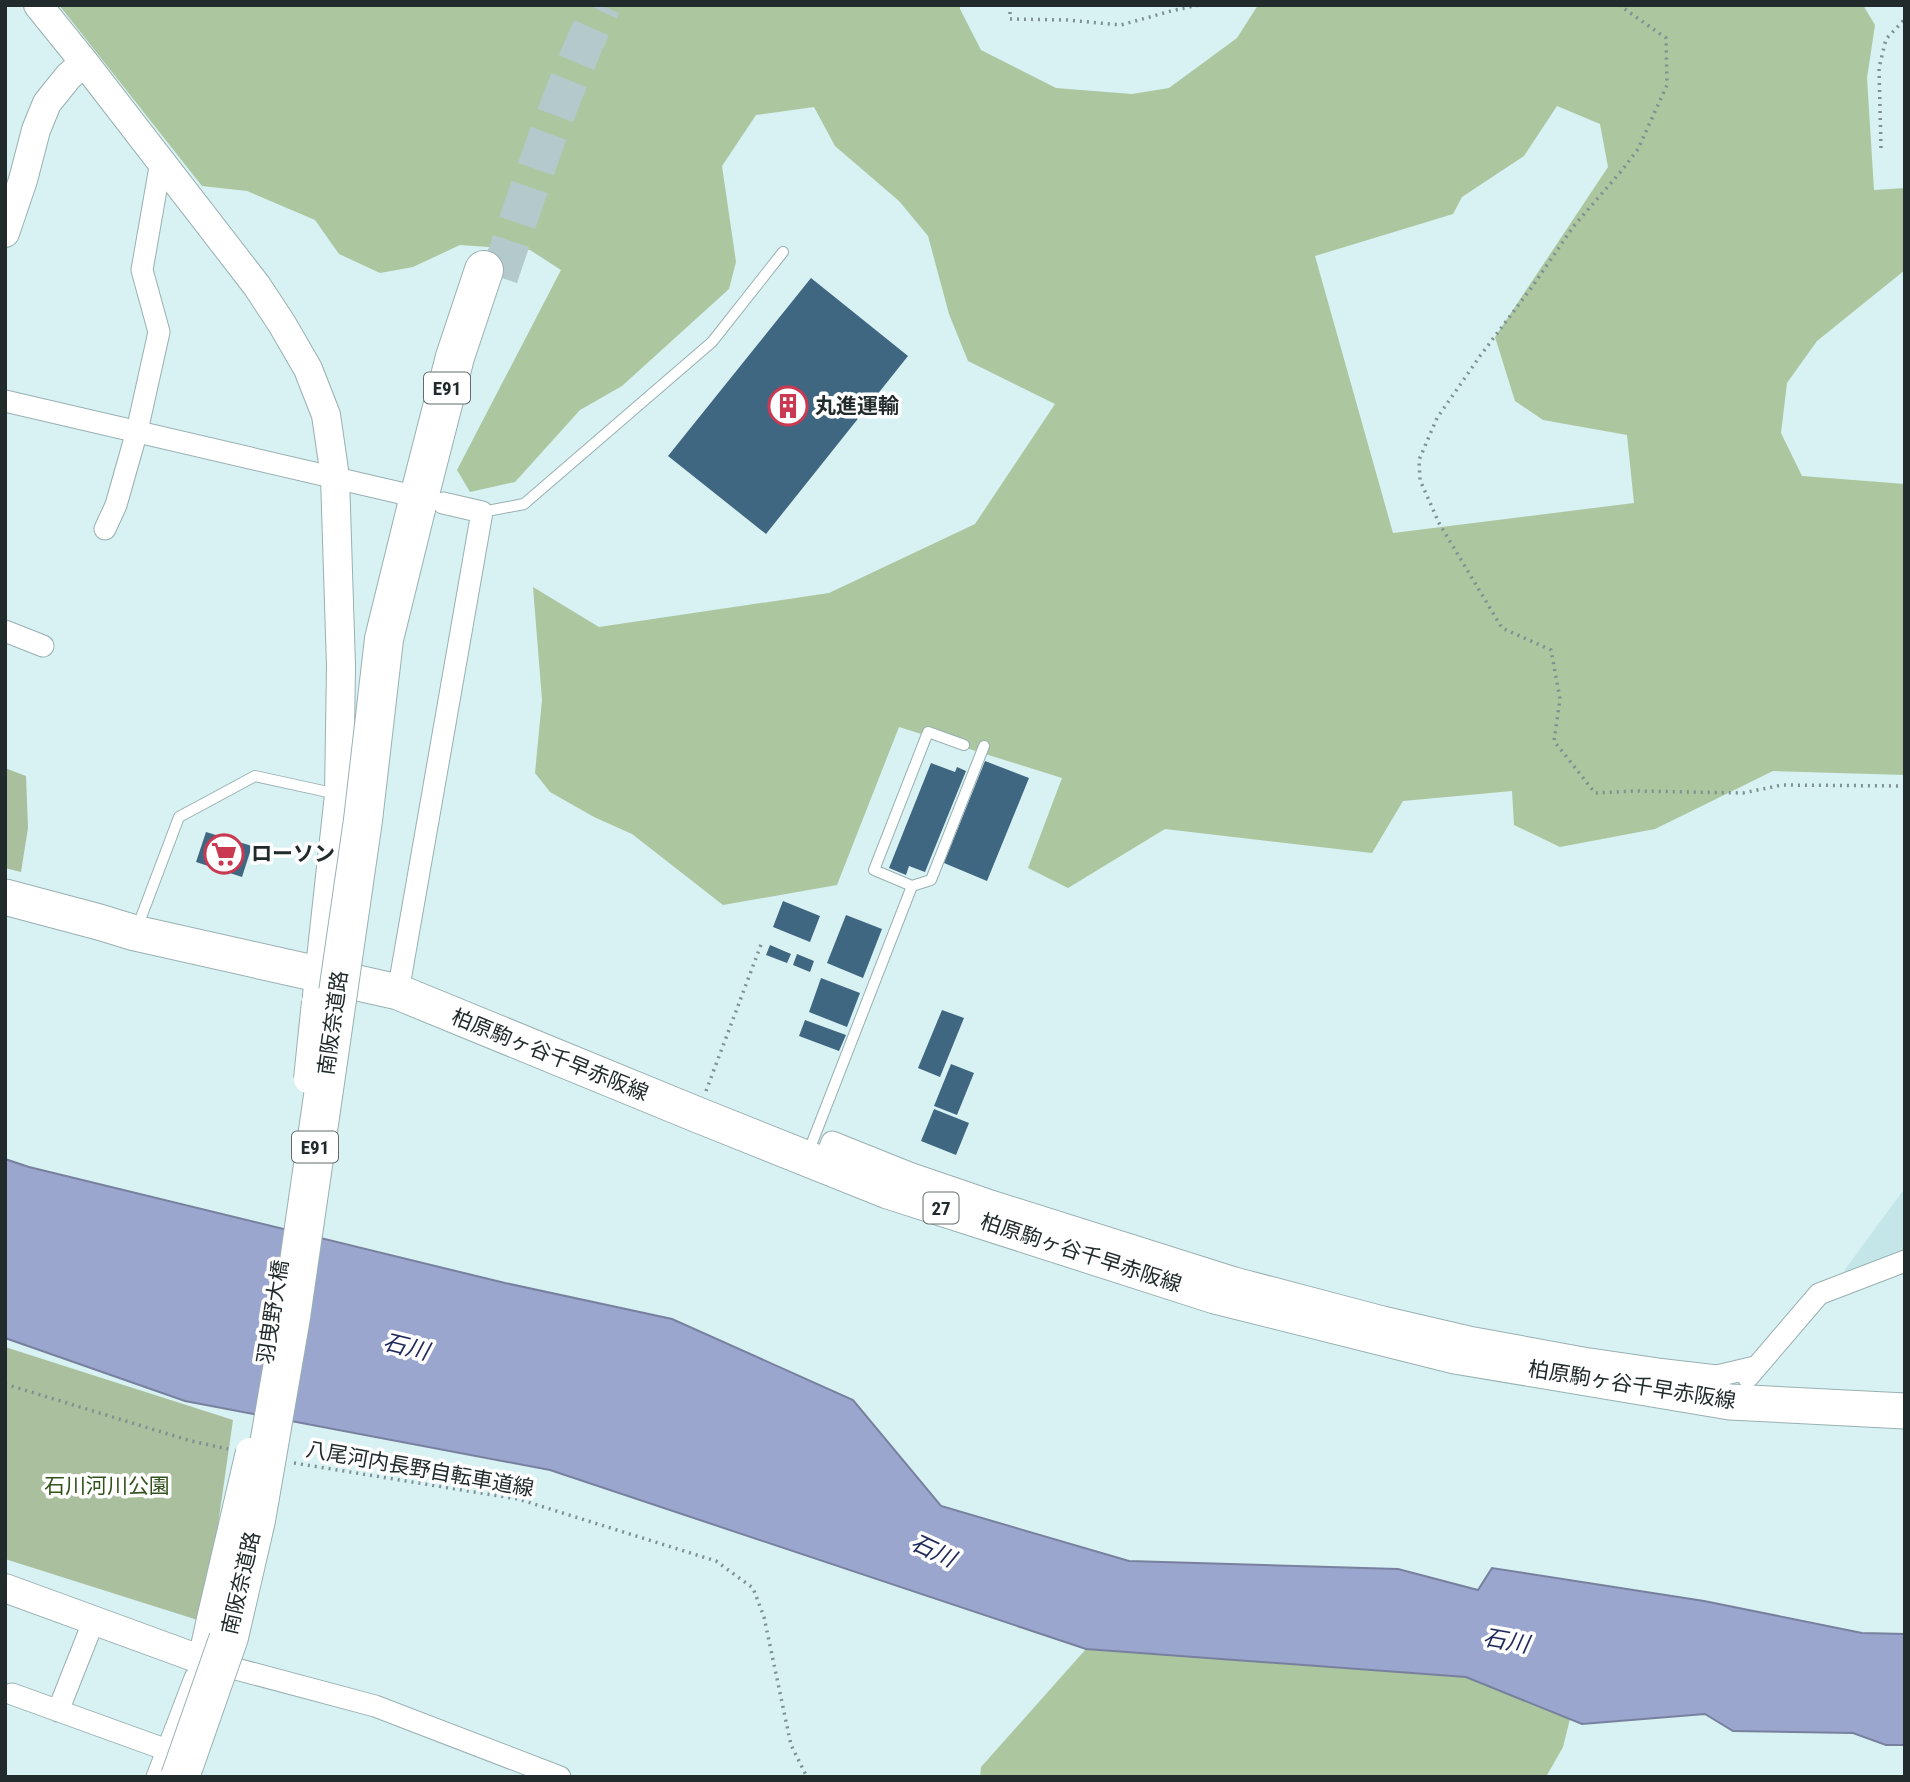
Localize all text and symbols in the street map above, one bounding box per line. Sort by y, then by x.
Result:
road number: E91 [424,372,470,404]
building icon: 丸進運輸 [767,385,809,427]
place label: 丸進運輸 [815,394,899,418]
supermarket icon: ローソン [203,833,245,875]
place label: ローソン [251,842,335,866]
street label: 南阪奈道路 [314,969,352,1077]
street label: 柏原駒ヶ谷千早赤阪線 [448,1005,652,1105]
road number: E91 [292,1132,338,1162]
road number: 27 [923,1192,958,1224]
street label: 柏原駒ヶ谷千早赤阪線 [977,1209,1185,1297]
street label: 羽曳野大橋 [253,1258,293,1366]
water label: 石川 [380,1328,434,1366]
street label: 柏原駒ヶ谷千早赤阪線 [1526,1357,1738,1413]
street label: 八尾河内長野自転車道線 [304,1437,536,1501]
park label: 石川河川公園 [44,1474,170,1498]
street label: 南阪奈道路 [217,1529,265,1637]
water label: 石川 [906,1529,962,1574]
water label: 石川 [1481,1624,1534,1659]

